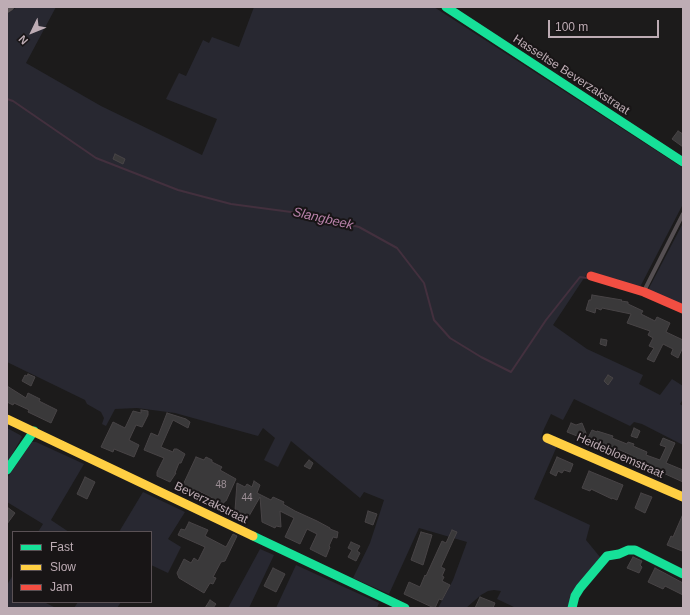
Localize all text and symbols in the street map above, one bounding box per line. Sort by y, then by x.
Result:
north arrow [12,12,52,52]
scale bar [550,12,661,38]
text: 100 m [555,20,588,34]
street label: Hasseltse Beverzakstraat [510,32,632,118]
text: N [16,33,30,47]
water label: Slangbeek [291,204,355,234]
street label: Heidebloemstraat [574,430,666,482]
street label: Beverzakstraat [172,479,250,527]
house number: 48 [215,479,227,491]
house number: 44 [241,492,253,504]
legend [12,531,152,603]
text: Fast [50,540,73,554]
text: Slow [50,560,76,574]
text: Jam [50,580,73,594]

